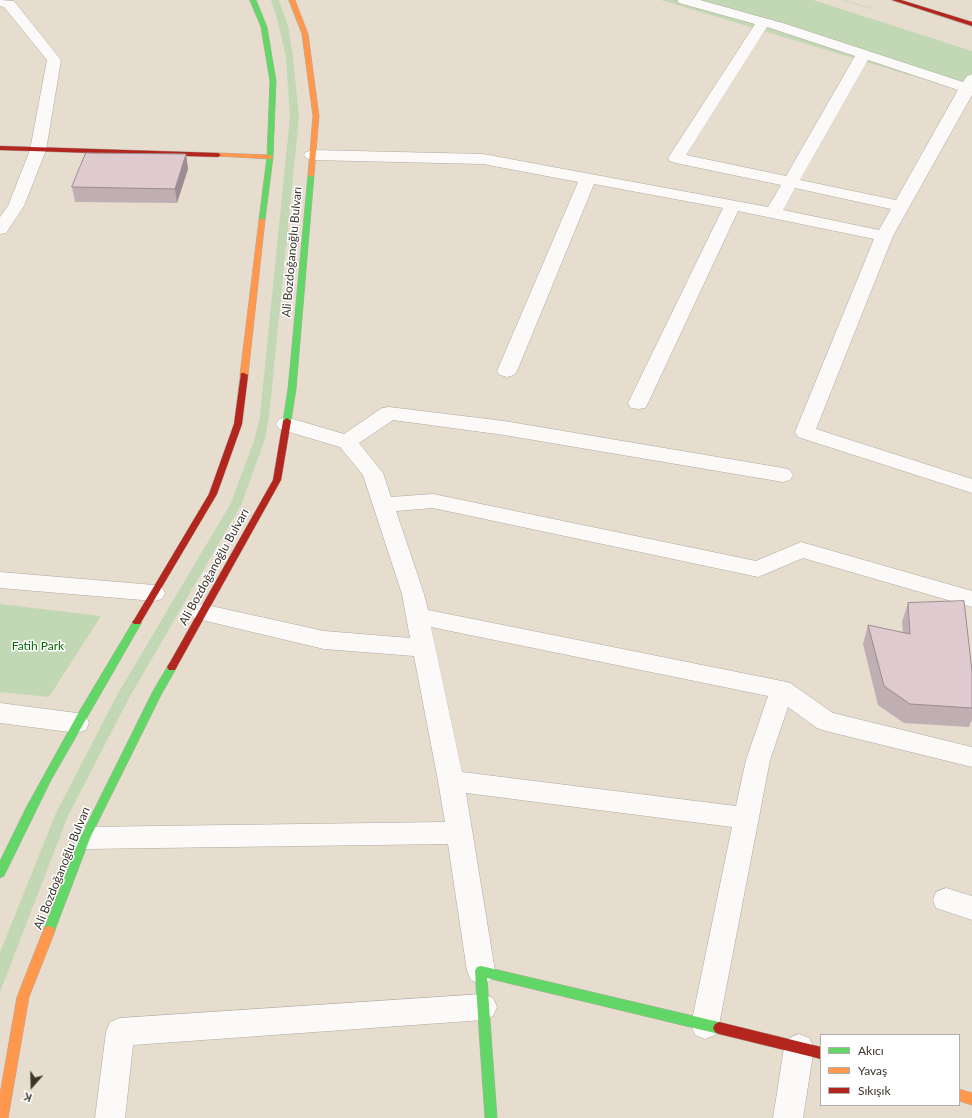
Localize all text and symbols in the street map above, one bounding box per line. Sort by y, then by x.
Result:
street label: Ali Bozdoğanoğlu Bulvarı [279,186,305,318]
street label: Ali Bozdoğanoğlu Bulvarı [176,506,252,628]
park label: Fatih Park [12,639,64,653]
street label: Ali Bozdoğanoğlu Bulvarı [31,805,93,931]
legend [820,1034,960,1106]
text: Akıcı [858,1043,884,1058]
text: Yavaş [858,1063,887,1078]
north arrow [12,1066,52,1106]
text: Sıkışık [858,1083,891,1098]
text: K [22,1090,34,1105]

